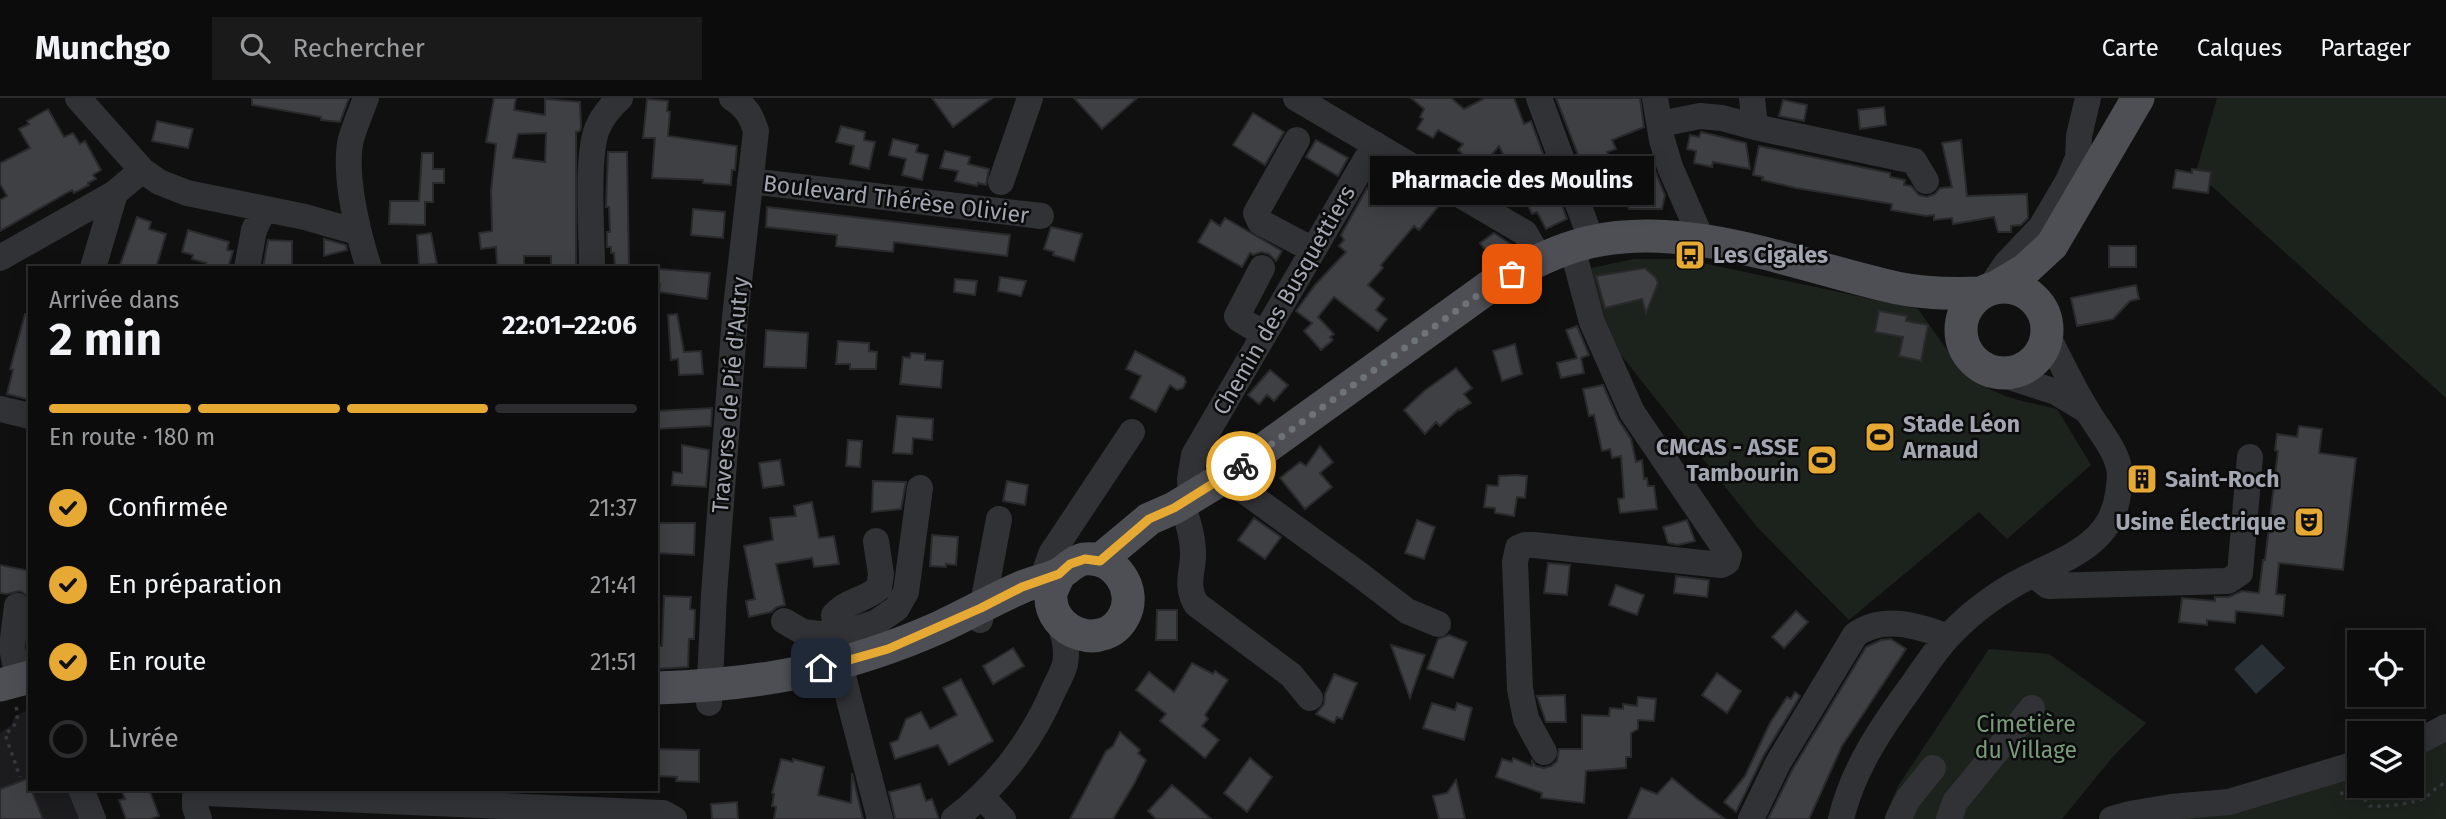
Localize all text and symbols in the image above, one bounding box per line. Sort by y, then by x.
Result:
search box [212,17,702,80]
text: Munchgo [35,28,170,68]
icon: search [236,29,274,67]
text: Rechercher [292,33,425,64]
text: Carte [2102,34,2159,62]
text: Calques [2197,34,2282,62]
text: Partager [2320,34,2411,62]
callout: Pharmacie des Moulins [1370,155,1654,204]
text: Pharmacie des Moulins [1391,166,1633,194]
street label: Boulevard Thérèse Olivier [761,169,1031,229]
street label: Chemin des Busquettiers [1207,180,1361,420]
bus stop icon: Les Cigales [1673,238,1707,272]
place label: Les Cigales [1713,241,1828,269]
pin [1482,244,1542,304]
icon: bag [1493,255,1531,293]
street label: Traverse de Pié d'Autry [706,275,754,514]
text: Arrivée dans [49,286,179,314]
text: 22:01–22:06 [502,310,637,341]
text: 2 min [49,312,162,367]
place label: Stade Léon Arnaud [1902,410,2020,464]
sports icon: Stade Léon Arnaud [1863,420,1897,454]
text: En route · 180 m [49,423,215,451]
courier [1206,431,1276,501]
place label: CMCAS - ASSE Tambourin [1656,433,1799,487]
sports icon: CMCAS - ASSE Tambourin [1805,443,1839,477]
icon: bike [1222,447,1260,485]
building icon: Saint-Roch [2125,462,2159,496]
place label: Saint-Roch [2165,465,2279,493]
icon: check [49,489,87,527]
text: Confirmée [108,492,228,523]
text: 21:37 [589,494,637,522]
theatre icon: Usine Électrique [2292,505,2326,539]
place label: Usine Électrique [2116,507,2286,536]
icon: check [49,566,87,604]
text: En préparation [108,569,282,600]
text: 21:41 [590,571,637,599]
map controls [2347,630,2424,798]
button: locate [2347,630,2424,707]
pin [791,638,851,698]
icon: check [49,643,87,681]
text: En route [108,646,207,677]
text: 21:51 [590,648,637,676]
icon: home [802,649,840,687]
park label: Cimetière du Village [1975,710,2077,764]
button: layers [2347,721,2424,798]
text: Livrée [108,723,179,754]

